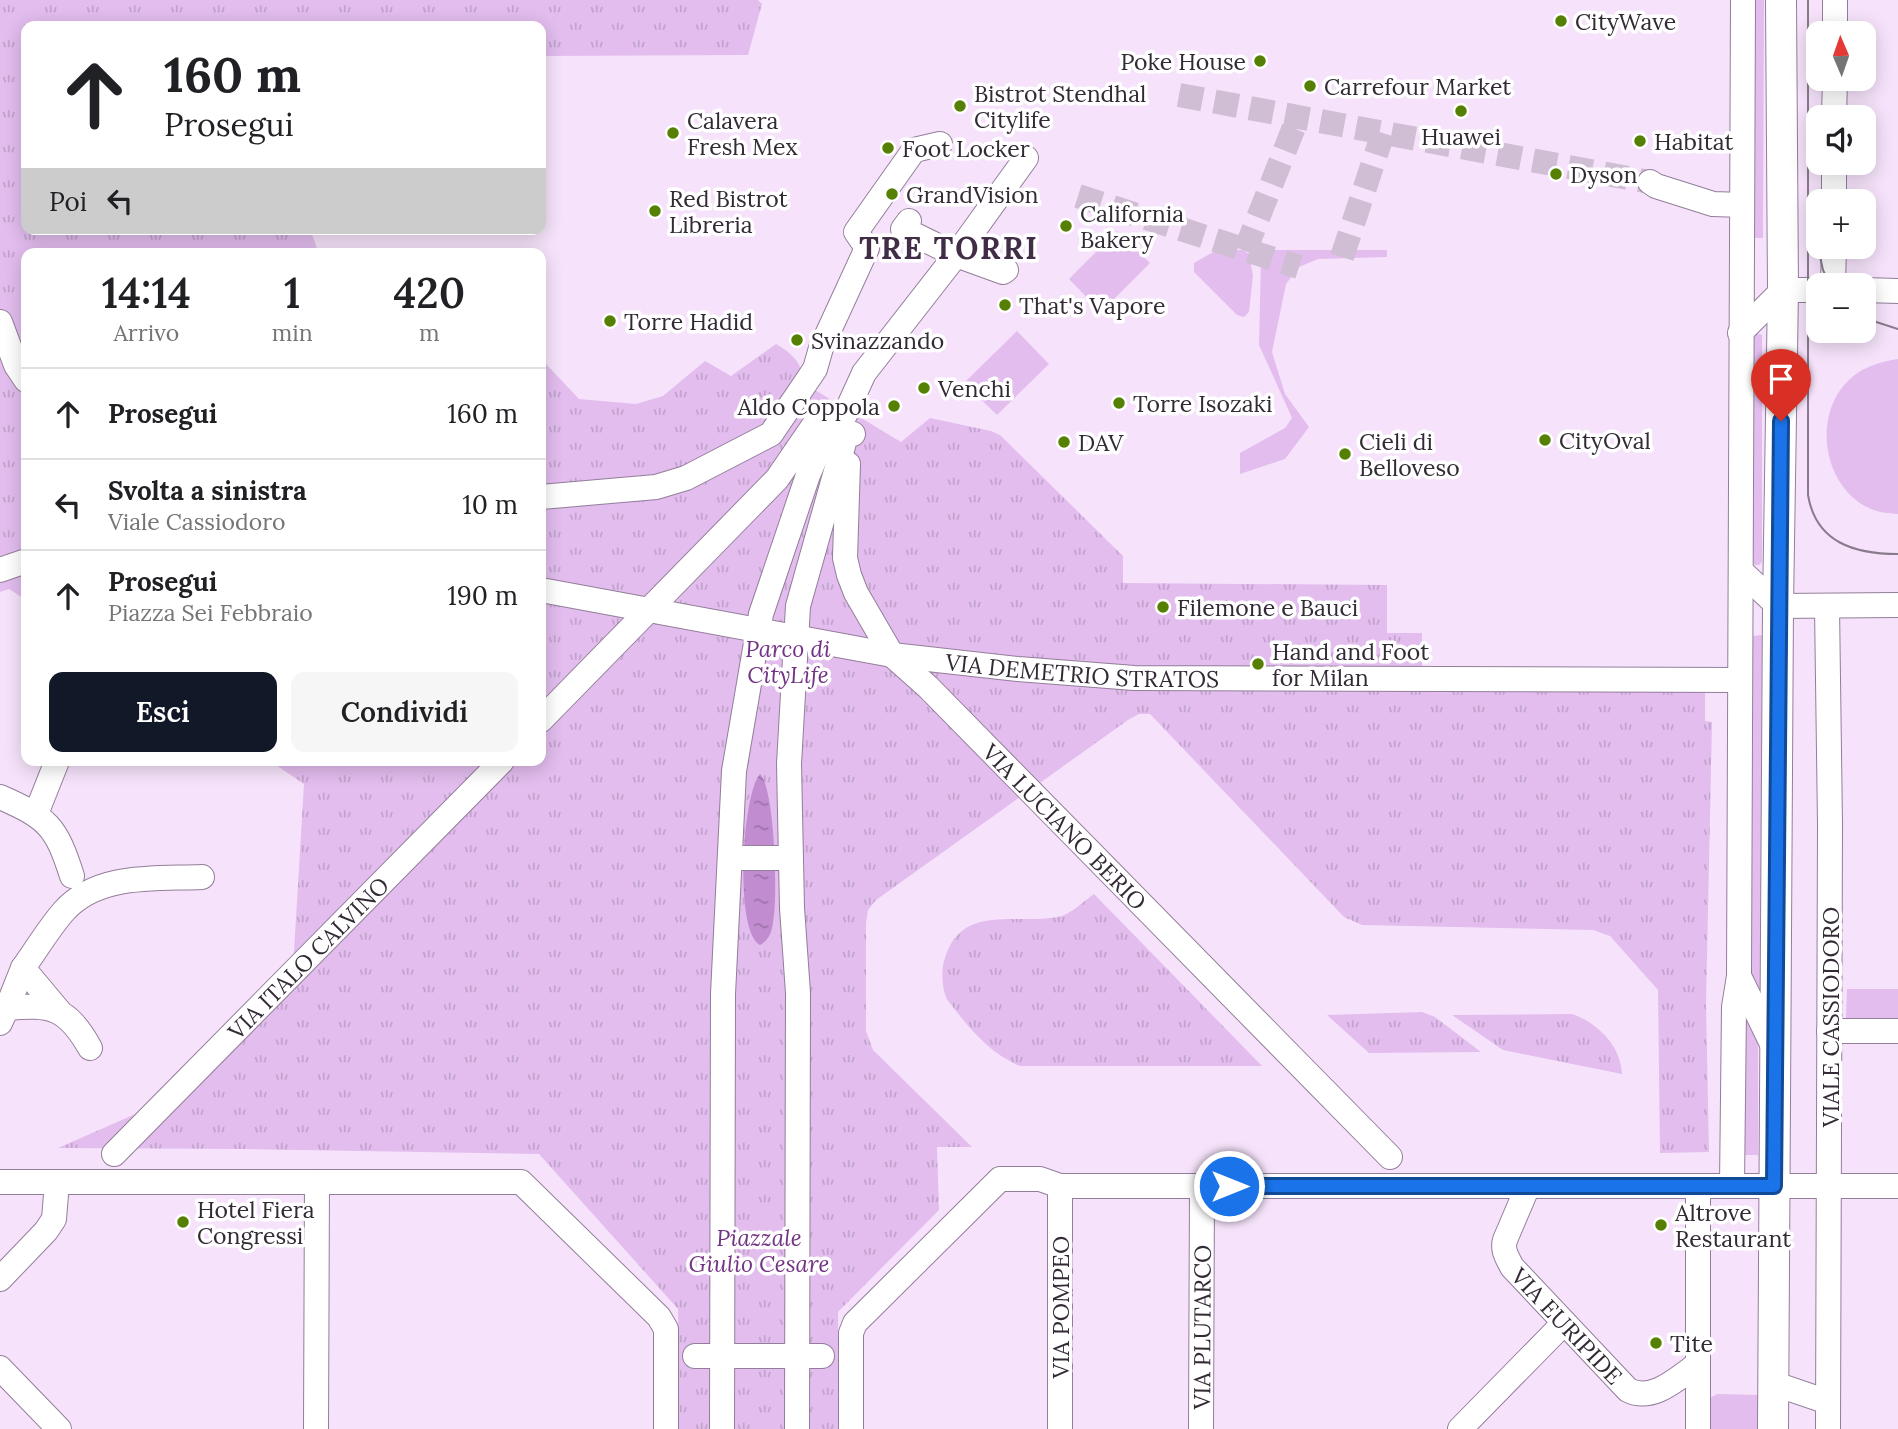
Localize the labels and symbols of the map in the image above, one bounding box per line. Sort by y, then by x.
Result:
place label: CityWave [1575,7,1676,36]
marker: CityWave [1553,13,1569,29]
north arrow [1806,21,1876,91]
place label: Poke House [1120,47,1246,76]
marker: Poke House [1252,53,1268,69]
place label: Carrefour Market [1324,72,1511,101]
marker: Carrefour Market [1302,78,1318,94]
place label: Bistrot Stendhal Citylife [974,79,1146,134]
marker: Bistrot Stendhal Citylife [952,98,968,114]
marker: Huawei [1453,103,1469,119]
place label: Calavera Fresh Mex [687,106,798,161]
place label: Huawei [1421,122,1501,151]
marker: Calavera Fresh Mex [665,125,681,141]
place label: Habitat [1654,127,1733,156]
marker: Habitat [1632,133,1648,149]
place label: Foot Locker [902,134,1030,163]
marker: Foot Locker [880,140,896,156]
place label: Dyson [1570,160,1637,189]
marker: Dyson [1548,166,1564,182]
place label: GrandVision [906,180,1039,209]
place label: Red Bistrot Libreria [669,184,788,239]
marker: GrandVision [884,186,900,202]
place label: California Bakery [1080,199,1184,254]
marker: Red Bistrot Libreria [647,203,663,219]
marker: California Bakery [1058,218,1074,234]
district label: TRE TORRI [859,229,1039,267]
place label: That's Vapore [1019,291,1165,320]
marker: That's Vapore [997,297,1013,313]
place label: Torre Hadid [624,307,753,336]
marker: Torre Hadid [602,313,618,329]
place label: Svinazzando [811,326,944,355]
marker: Svinazzando [789,332,805,348]
pin [1751,349,1811,421]
place label: Venchi [937,374,1011,403]
marker: Venchi [916,380,932,396]
place label: Torre Isozaki [1133,389,1272,418]
place label: Aldo Coppola [737,392,880,421]
marker: Torre Isozaki [1111,395,1127,411]
marker: Aldo Coppola [886,398,902,414]
place label: CityOval [1559,426,1651,455]
place label: Cieli di Belloveso [1359,427,1460,482]
place label: DAV [1078,428,1124,457]
marker: CityOval [1537,432,1553,448]
marker: DAV [1056,434,1072,450]
marker: Cieli di Belloveso [1337,446,1353,462]
place label: Filemone e Bauci [1177,593,1358,622]
marker: Filemone e Bauci [1155,599,1171,615]
park label: Parco di CityLife [745,634,831,689]
place label: Hand and Foot for Milan [1272,637,1429,692]
street label: VIA DEMETRIO STRATOS [943,646,1219,693]
marker: Hand and Foot for Milan [1250,656,1266,672]
street label: VIA LUCIANO BERIO [976,736,1153,916]
street label: VIA ITALO CALVINO [221,870,394,1046]
street label: VIALE CASSIODORO [1816,907,1845,1128]
position arrow [1192,1149,1266,1223]
place label: Hotel Fiera Congressi [197,1195,315,1250]
place label: Altrove Restaurant [1674,1198,1791,1253]
marker: Hotel Fiera Congressi [175,1214,191,1230]
marker: Altrove Restaurant [1653,1217,1669,1233]
park label: Piazzale Giulio Cesare [689,1223,829,1278]
street label: VIA POMPEO [1046,1236,1075,1379]
street label: VIA PLUTARCO [1187,1245,1216,1410]
street label: VIA EURIPIDE [1505,1260,1629,1390]
place label: Tite [1670,1329,1713,1358]
marker: Tite [1648,1335,1664,1351]

